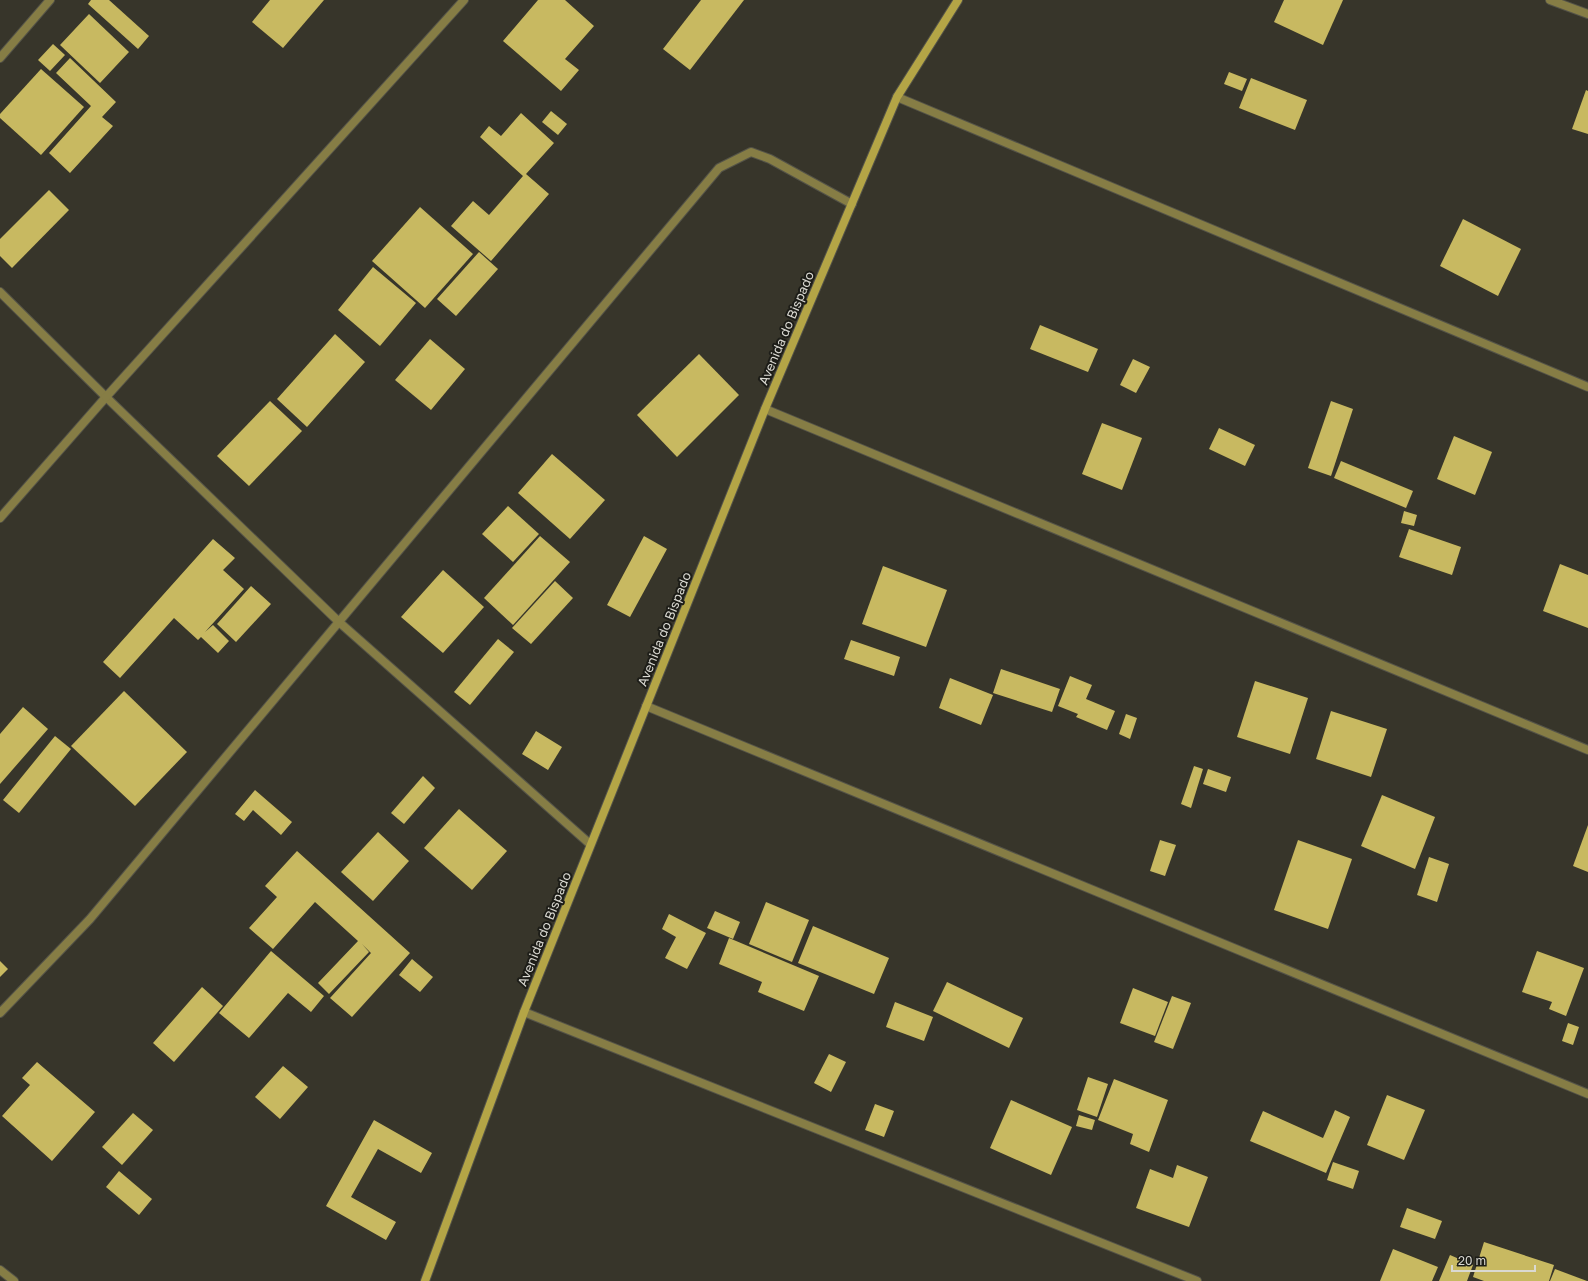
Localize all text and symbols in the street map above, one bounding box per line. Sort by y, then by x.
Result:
street label: Avenida do Bispado [755,269,817,387]
street label: Avenida do Bispado [634,569,694,688]
street label: Avenida do Bispado [514,869,574,988]
scale bar [1452,1247,1535,1273]
text: 20 m [1458,1253,1486,1268]

